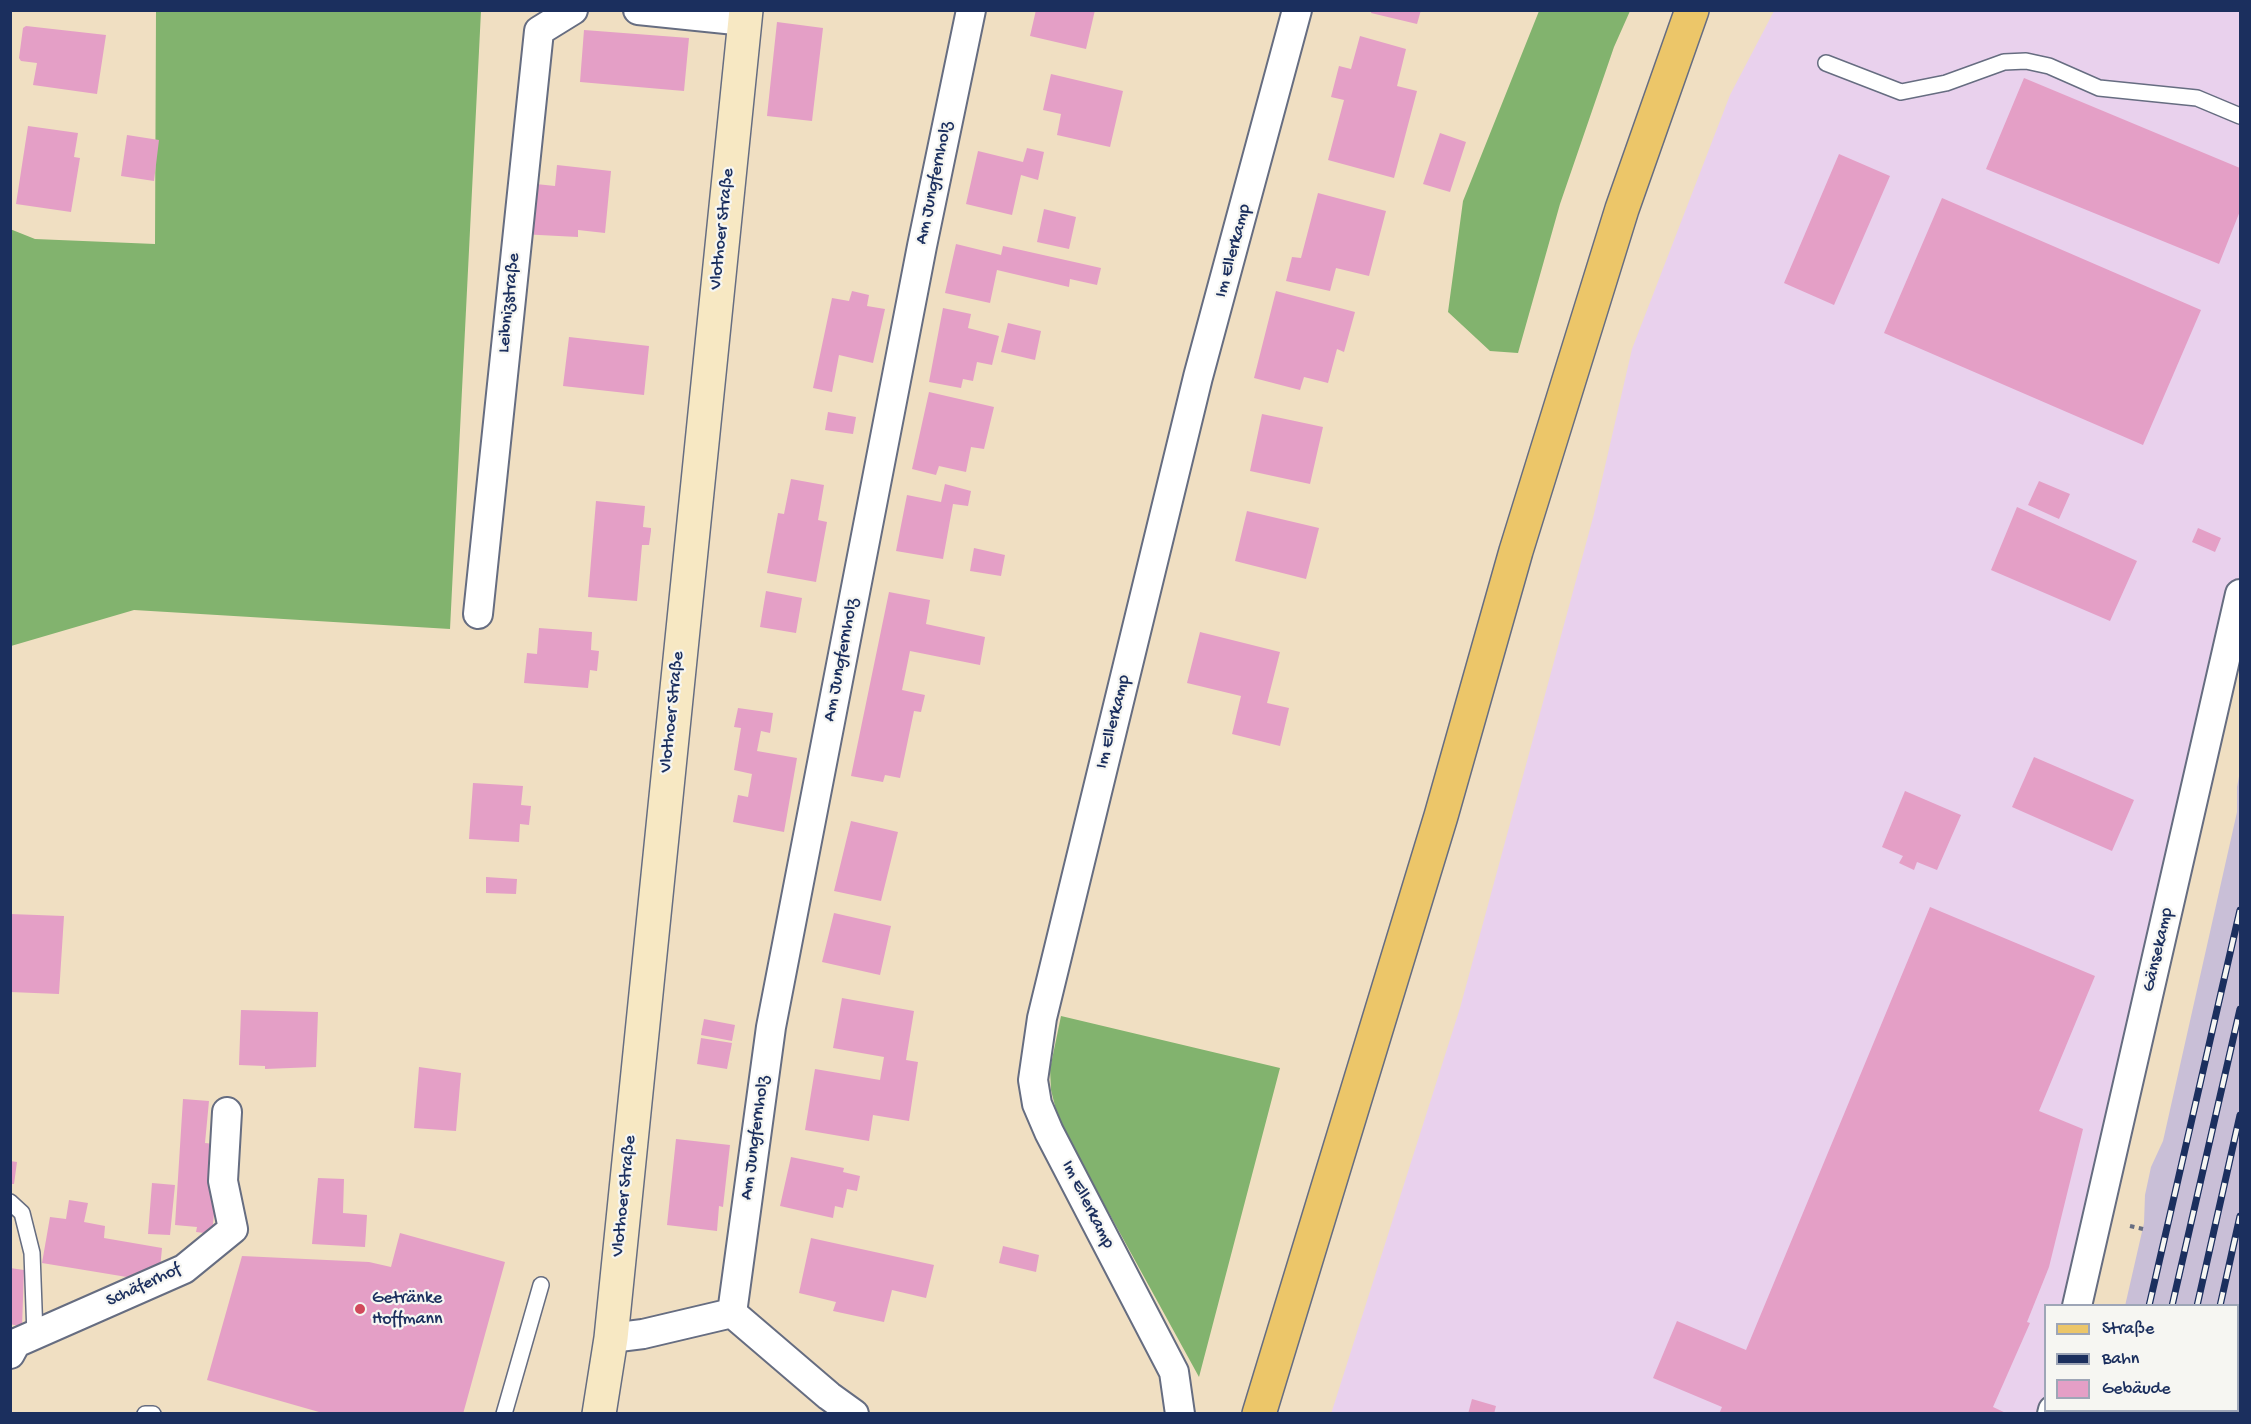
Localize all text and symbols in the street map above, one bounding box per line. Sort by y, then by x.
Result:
street label: Am Jungfernholz [911,120,959,246]
street label: Vlothoer Straße [706,167,740,291]
street label: Im Ellerkamp [1211,202,1257,300]
street label: Leibnizstraße [494,252,526,354]
street label: Am Jungfernholz [819,597,865,723]
street label: Vlothoer Straße [656,650,690,774]
street label: Im Ellerkamp [1092,673,1136,771]
street label: Gänsekamp [2139,906,2179,994]
street label: Am Jungfernholz [737,1075,775,1201]
street label: Vlothoer Straße [608,1134,642,1258]
street label: Im Ellerkamp [1056,1157,1118,1253]
street label: Schäferhof [103,1259,185,1313]
place label: Getränke Hoffmann [372,1288,443,1330]
marker: Getränke Hoffmann [353,1302,367,1316]
legend [2044,1304,2239,1412]
text: Straße [2102,1319,2154,1340]
text: Bahn [2102,1349,2139,1370]
text: Gebäude [2102,1379,2170,1400]

